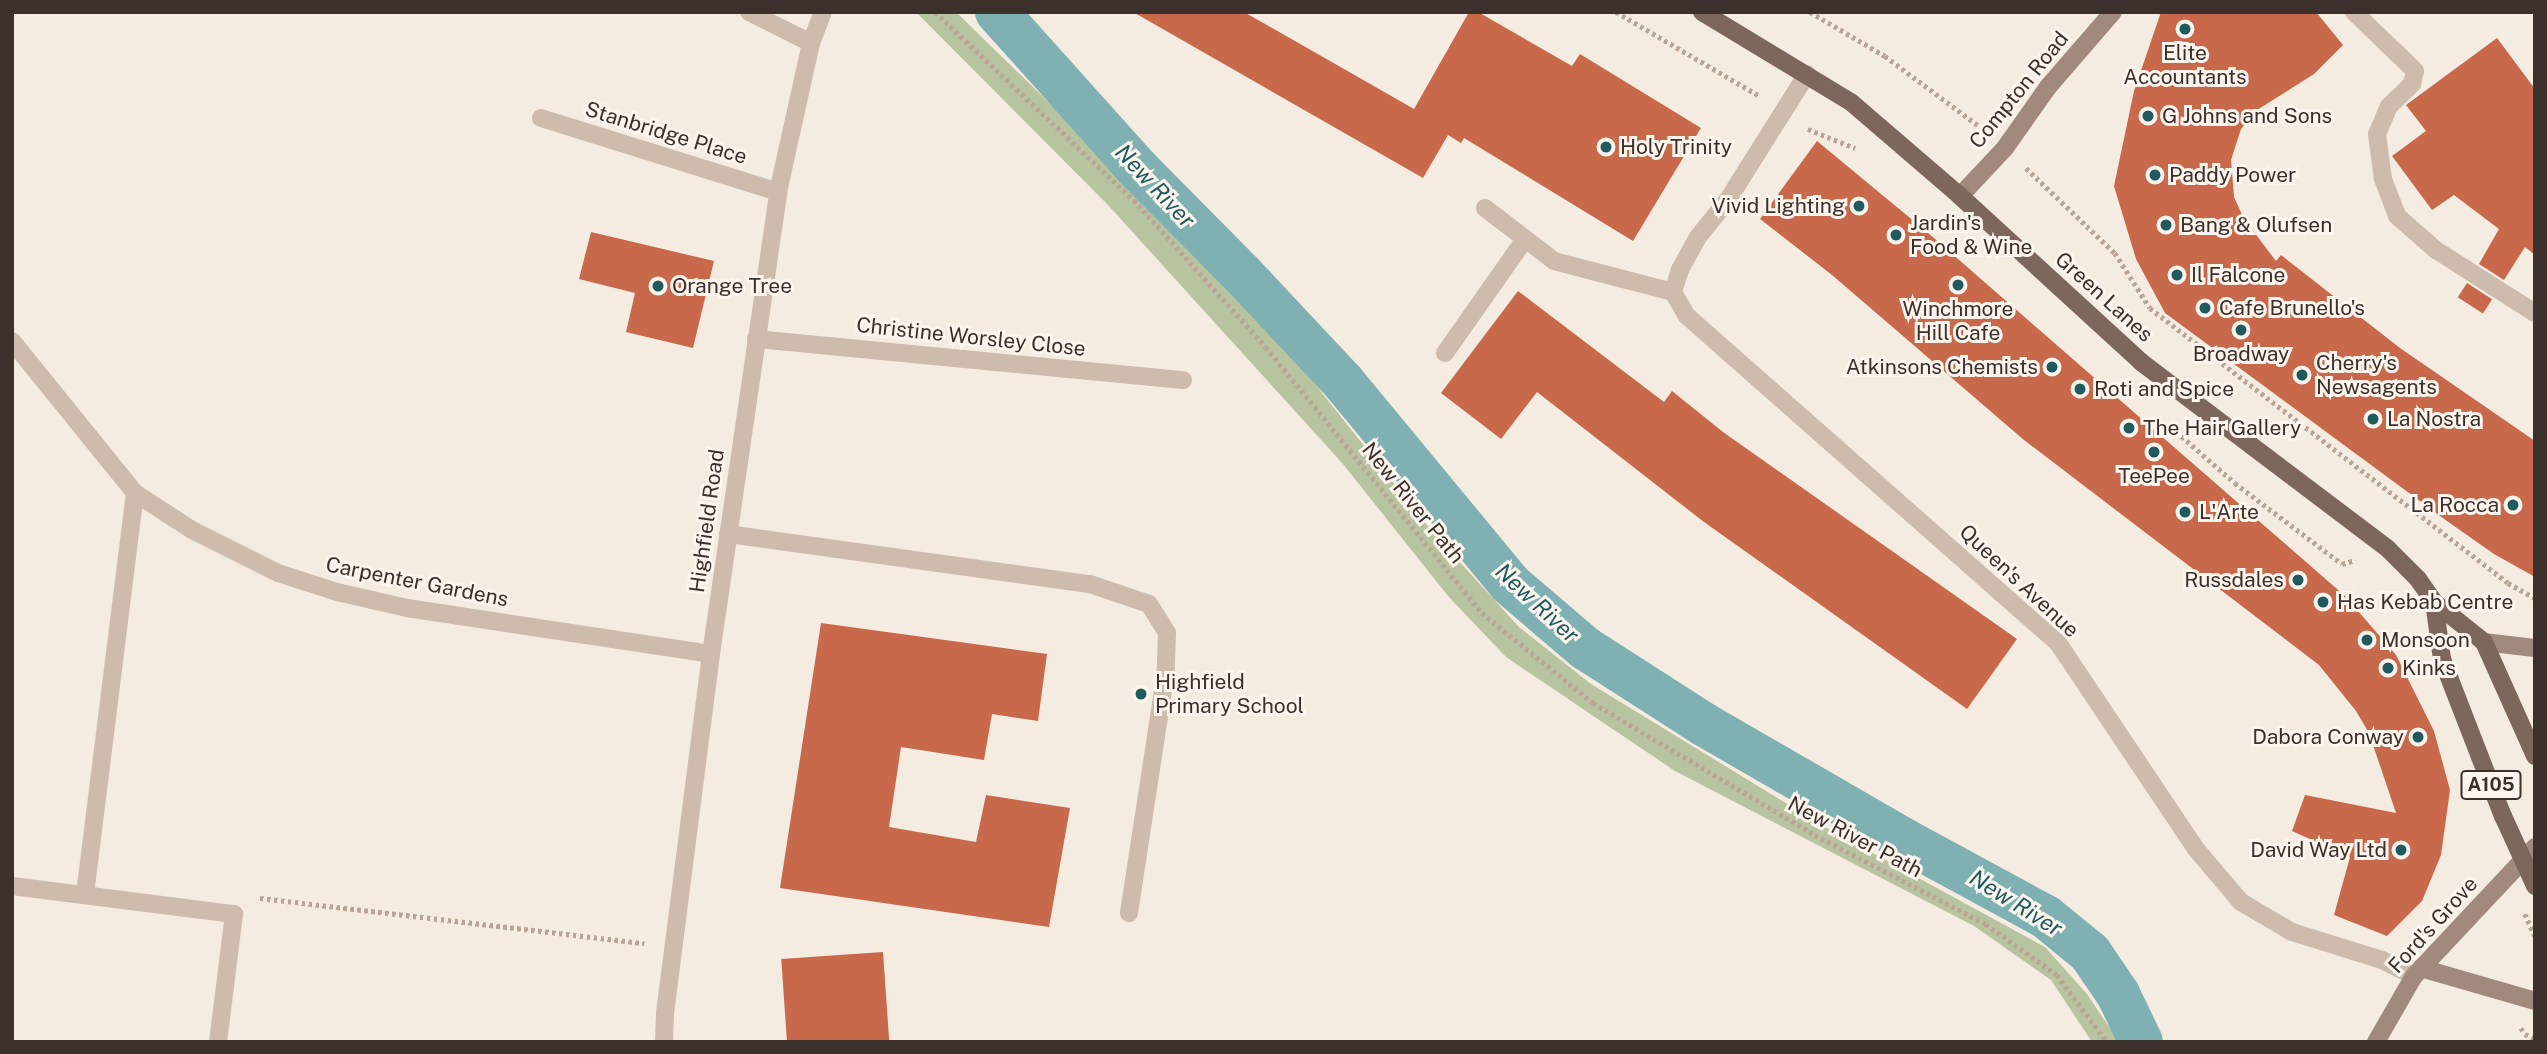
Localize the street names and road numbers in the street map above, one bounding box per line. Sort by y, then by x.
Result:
street label: Compton Road [1964,26,2074,154]
street label: Stanbridge Place [582,96,750,170]
street label: Green Lanes [2050,247,2158,347]
street label: Christine Worsley Close [855,312,1087,362]
street label: New River Path [1357,437,1469,569]
street label: Highfield Road [684,448,730,594]
street label: Queen's Avenue [1954,519,2084,643]
street label: Carpenter Gardens [324,552,510,612]
road number: A105 [2460,770,2522,800]
street label: New River Path [1784,791,1926,883]
street label: Ford's Grove [2383,872,2483,978]

